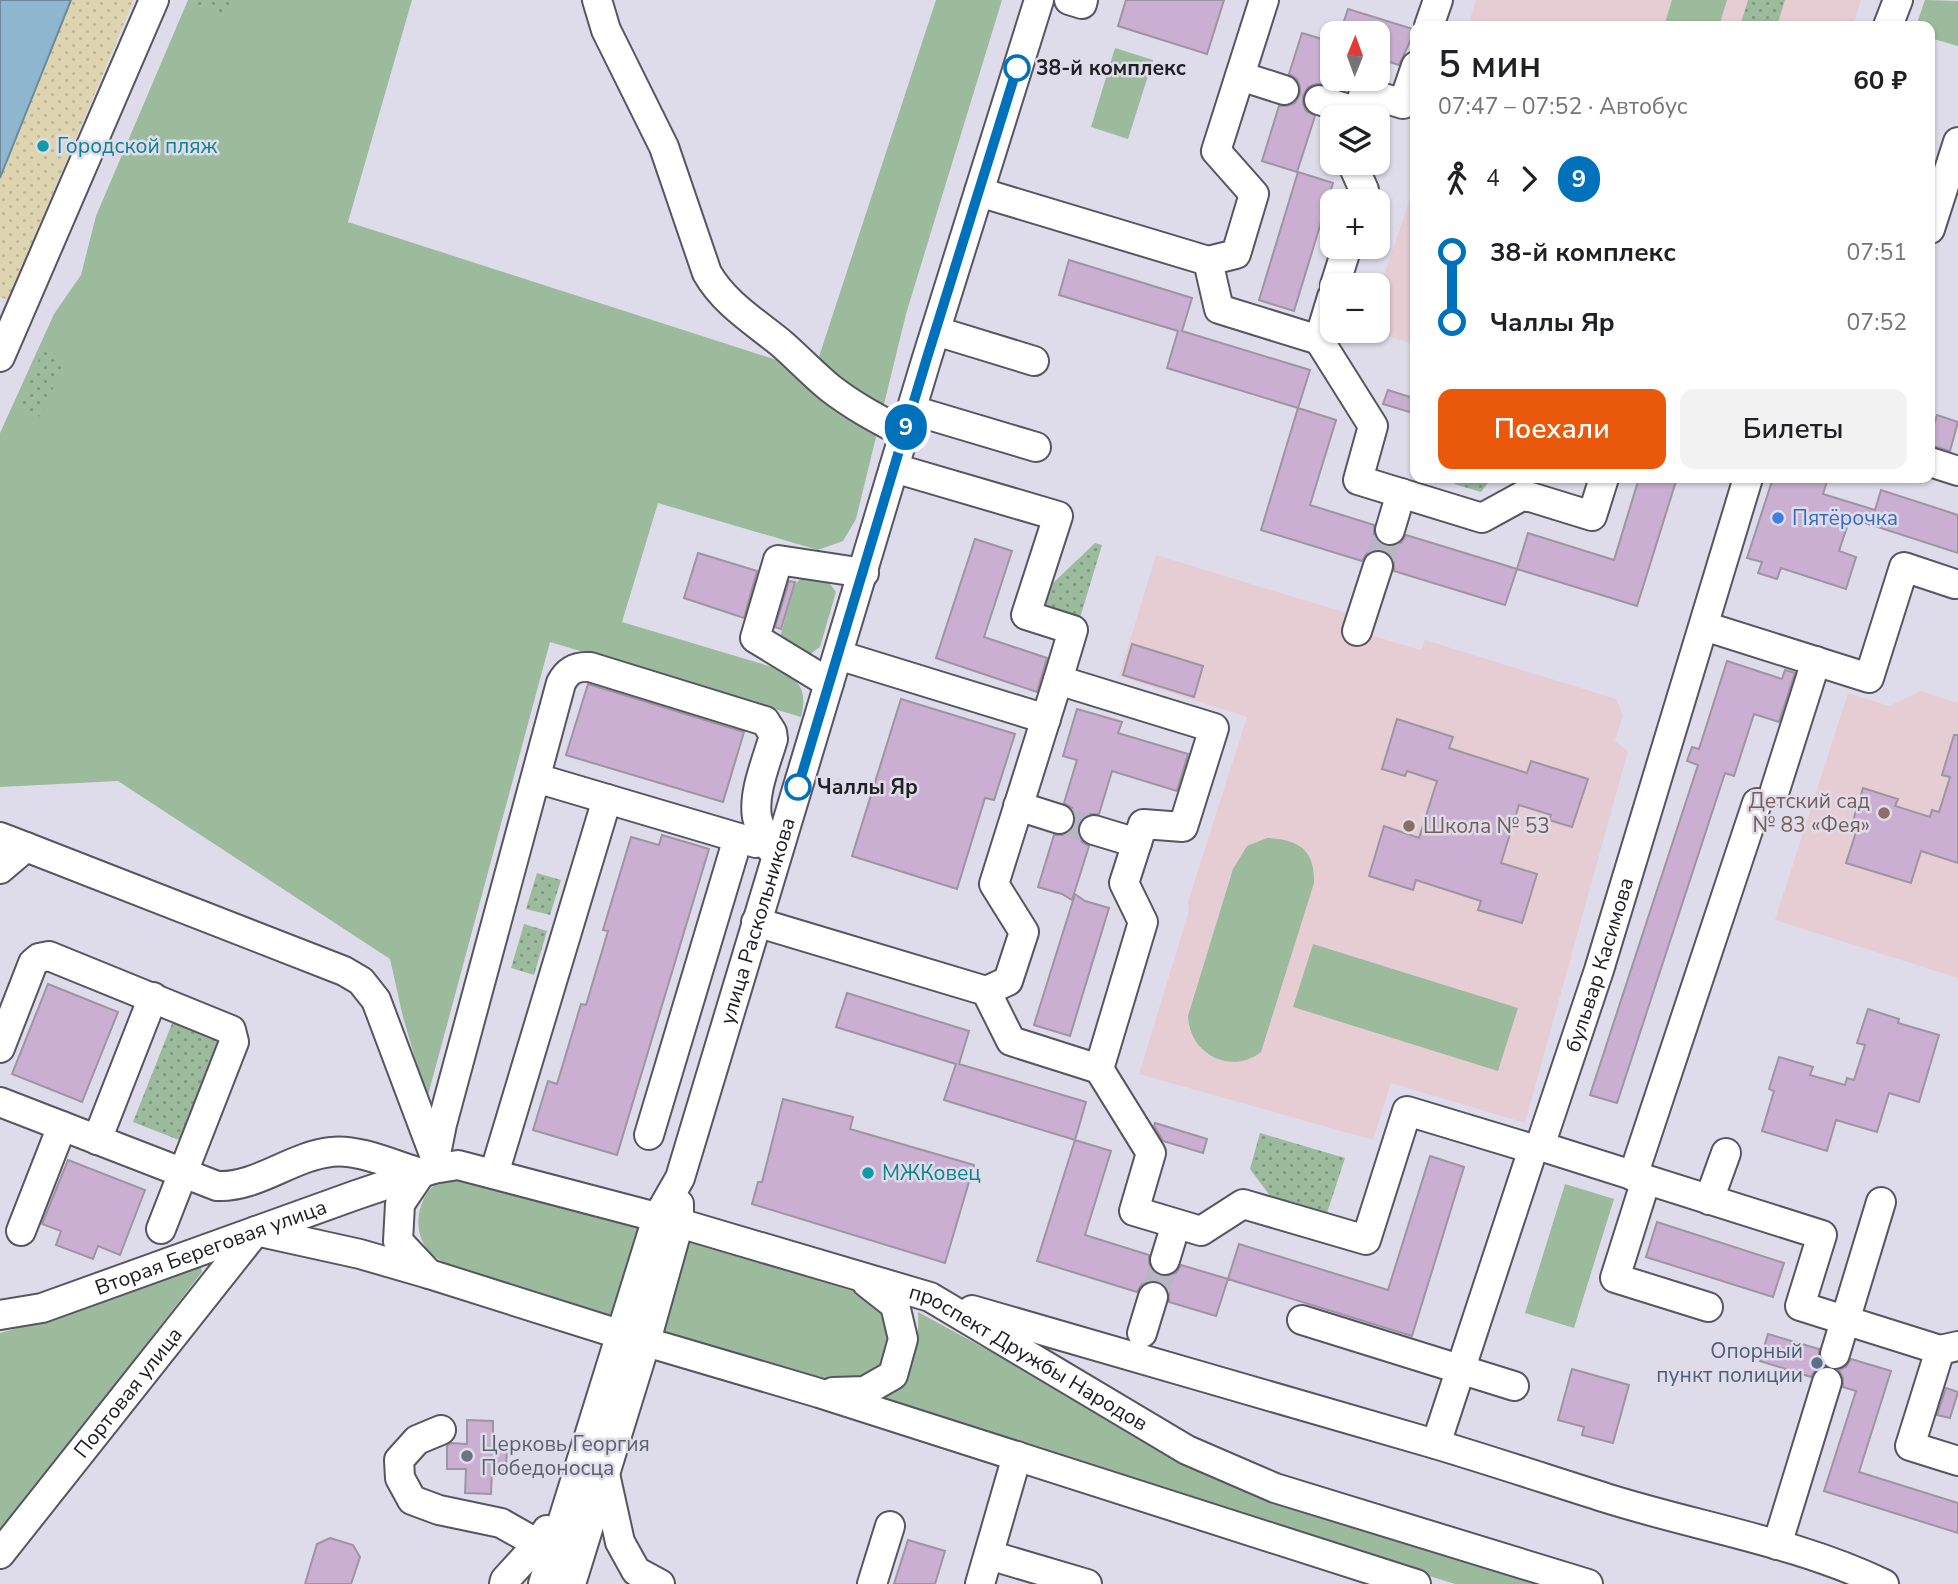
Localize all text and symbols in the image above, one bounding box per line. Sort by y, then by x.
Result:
north arrow [1320,21,1390,91]
map controls [1320,21,1390,343]
text: 5 мин [1438,39,1541,90]
place label: 38-й комплекс [1036,54,1186,82]
marker: 38-й комплекс [1004,55,1030,81]
text: 60 ₽ [1853,63,1907,98]
text: 07:47 – 07:52 · Автобус [1438,91,1688,122]
button: layers [1320,105,1390,175]
place label: Городской пляж [57,132,218,160]
marker: Городской пляж [35,138,51,154]
icon: walk [1438,160,1476,198]
icon: forward [1510,160,1548,198]
text: 4 [1486,163,1500,194]
text: 9 [1572,163,1586,195]
button: + [1320,189,1390,259]
text: 38-й комплекс [1490,235,1676,270]
text: 07:51 [1847,237,1907,268]
button: − [1320,273,1390,343]
text: Чаллы Яр [1490,305,1615,340]
text: 07:52 [1847,307,1907,338]
button: Поехали [1438,389,1666,469]
button: Билеты [1680,389,1907,469]
line badge: 9 [883,404,929,450]
text: 9 [899,411,913,443]
place label: Пятёрочка [1792,504,1898,532]
marker: Пятёрочка [1770,510,1786,526]
place label: Чаллы Яр [817,773,918,801]
marker: Чаллы Яр [785,774,811,800]
place label: Детский сад № 83 «Фея» [1748,787,1870,839]
marker: Детский сад № 83 «Фея» [1876,805,1892,821]
place label: Школа № 53 [1423,812,1550,840]
street label: улица Раскольникова [713,814,802,1028]
marker: Школа № 53 [1401,818,1417,834]
street label: бульвар Касимова [1559,874,1640,1056]
place label: МЖКовец [882,1159,981,1187]
marker: МЖКовец [860,1165,876,1181]
street label: Вторая Береговая улица [91,1193,330,1302]
street label: проспект Дружбы Народов [906,1278,1153,1437]
street label: Портовая улица [67,1321,188,1464]
place label: Опорный пункт полиции [1656,1337,1803,1389]
marker: Опорный пункт полиции [1809,1355,1825,1371]
place label: Церковь Георгия Победоносца [481,1430,650,1482]
marker: Церковь Георгия Победоносца [459,1448,475,1464]

